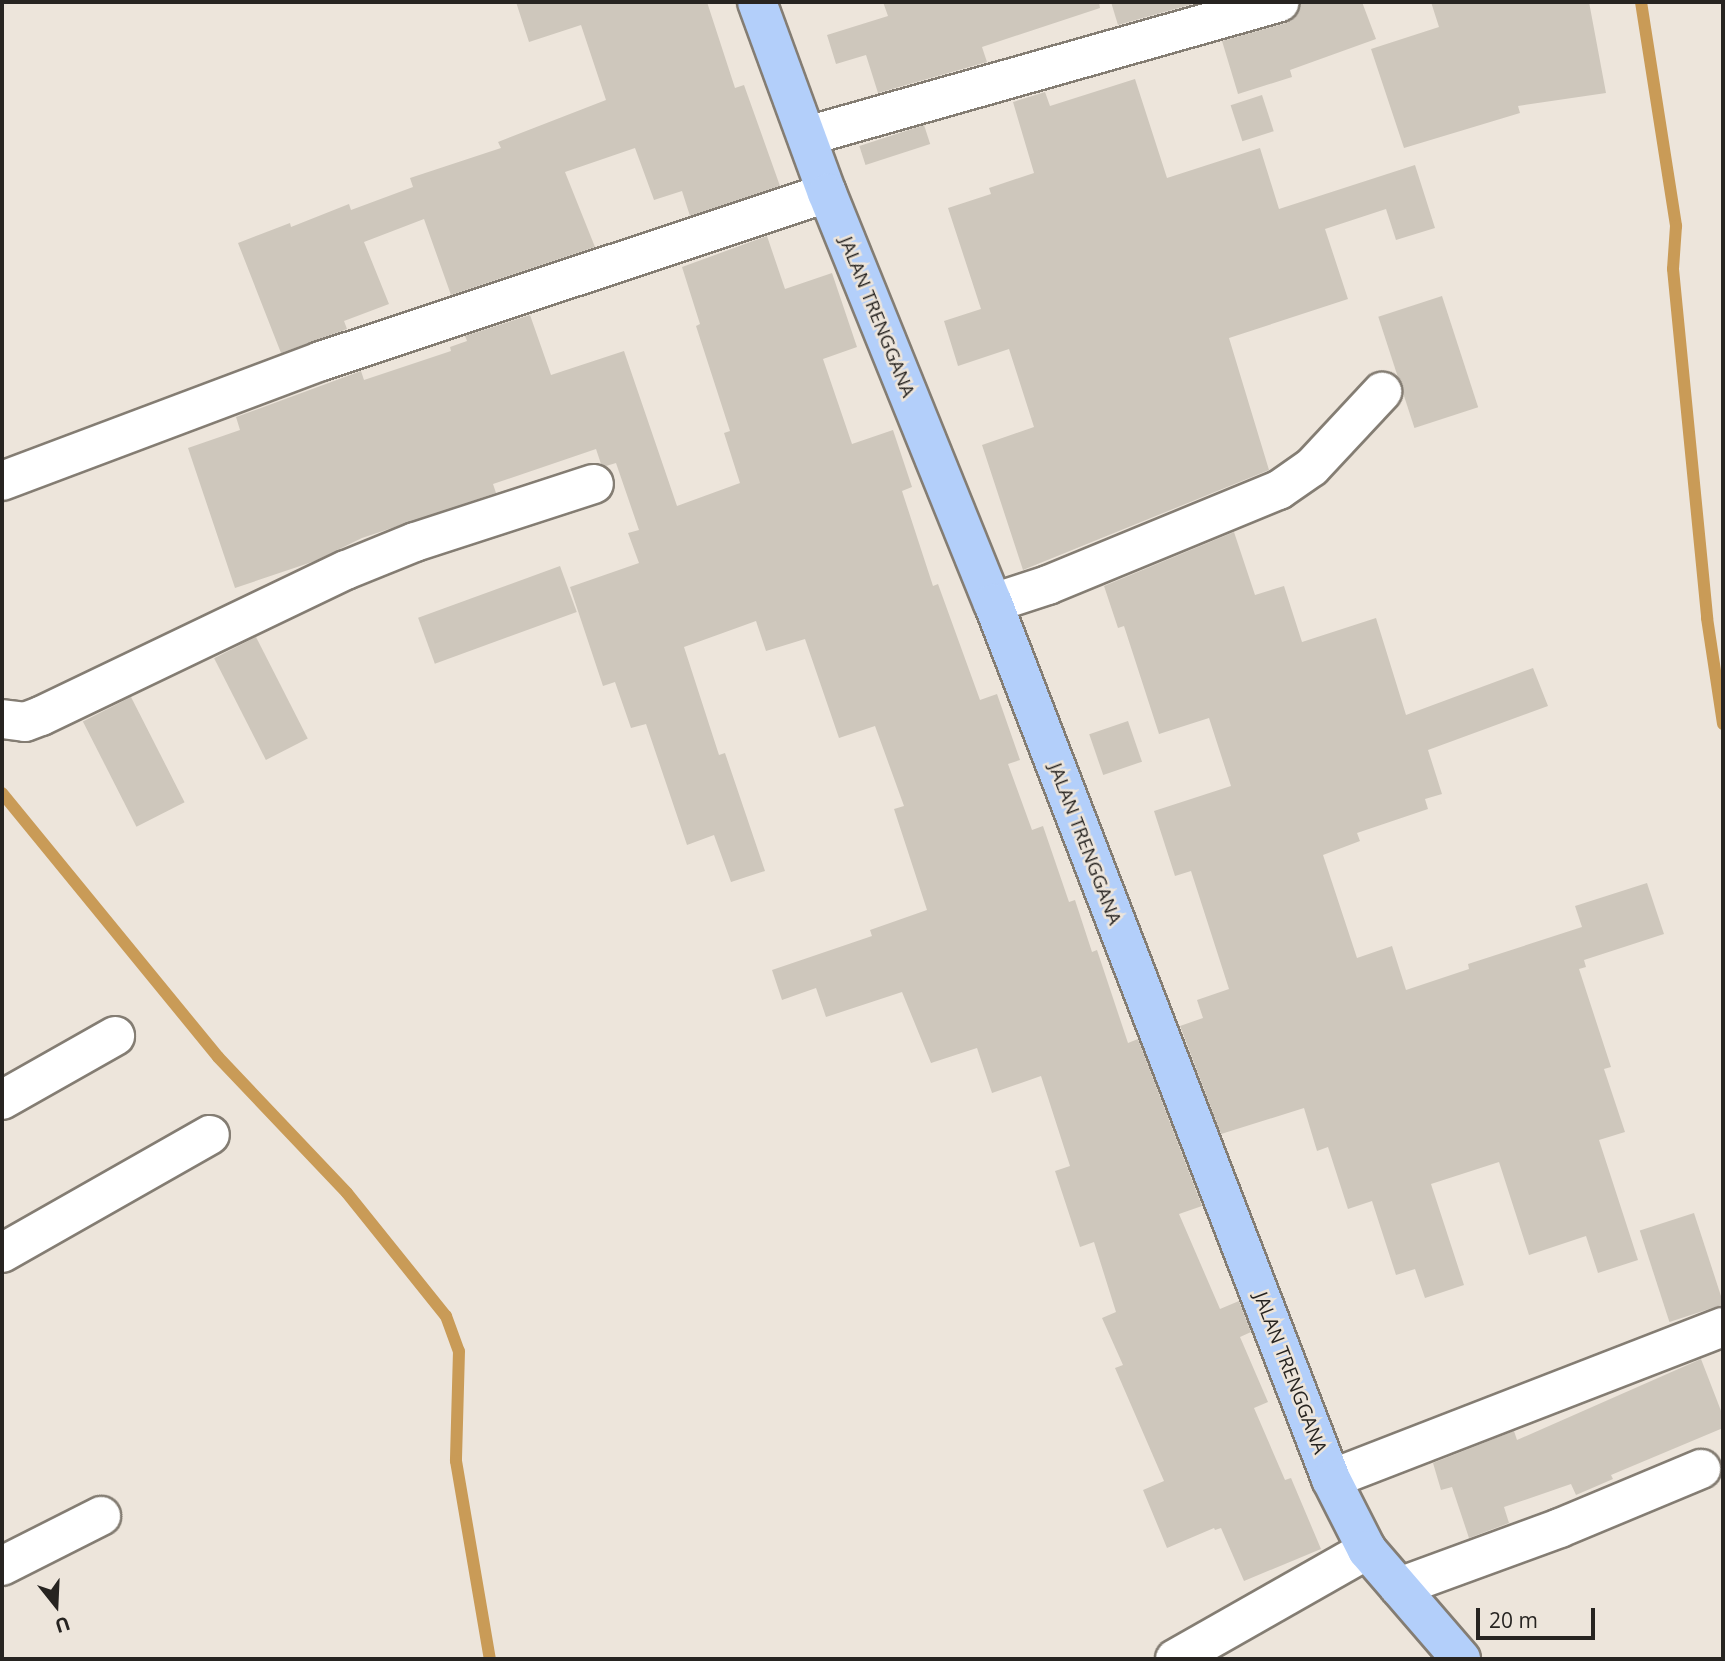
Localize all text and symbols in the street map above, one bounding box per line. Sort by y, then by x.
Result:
street label: JALAN TRENGGANA [834,233,920,401]
street label: JALAN TRENGGANA [1044,760,1126,928]
street label: JALAN TRENGGANA [1249,1289,1331,1457]
north arrow [21,1570,91,1640]
scale bar [1480,1594,1599,1638]
text: 20 m [1489,1606,1538,1634]
text: U [52,1610,73,1640]

